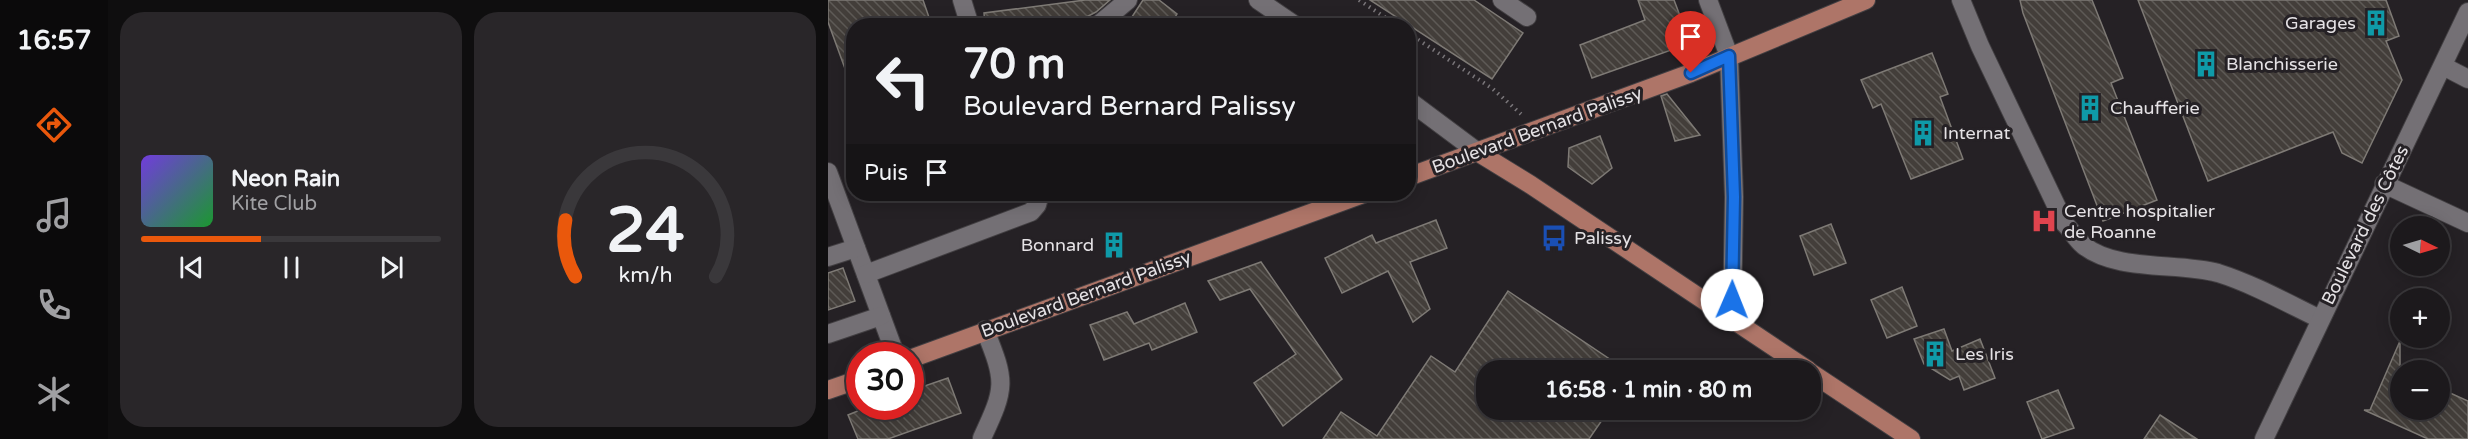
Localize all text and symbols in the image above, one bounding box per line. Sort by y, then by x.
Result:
building icon: Garages [2361,8,2391,38]
pin [1665,11,1716,73]
place label: Garages [2285,12,2356,34]
icon: arrive [1674,20,1707,53]
text: 16:57 [17,24,91,57]
text: 70 m [963,39,1065,90]
icon: left [864,42,942,120]
building icon: Blanchisserie [2191,49,2221,79]
place label: Blanchisserie [2226,53,2338,75]
street label: Boulevard Bernard Palissy [1429,82,1645,178]
text: Boulevard Bernard Palissy [963,90,1296,123]
building icon: Chaufferie [2075,93,2105,123]
place label: Chaufferie [2110,97,2200,119]
icon: directions [33,104,75,146]
building icon: Internat [1908,118,1938,148]
place label: Internat [1943,122,2010,144]
street label: Boulevard des Côtes [2317,142,2413,308]
icon: arrive [920,156,953,189]
text: Puis [864,160,908,186]
text: Neon Rain [231,166,340,192]
text: Kite Club [231,192,317,216]
icon: music [33,194,75,236]
text: 24 [606,194,684,269]
place label: Centre hospitalier de Roanne [2064,200,2215,243]
hospital icon: Centre hospitalier de Roanne [2029,206,2059,236]
north arrow [2390,216,2450,276]
map controls [2390,216,2450,420]
bus stop icon: Palissy [1539,223,1569,253]
place label: Palissy [1574,227,1632,249]
building icon: Bonnard [1099,230,1129,260]
place label: Bonnard [1021,234,1094,256]
street label: Boulevard Bernard Palissy [978,246,1194,342]
icon: previous [175,251,208,284]
icon: pause [275,251,308,284]
icon: next [375,251,408,284]
text: km/h [618,262,672,288]
position arrow [1700,268,1764,332]
icon: phone [33,284,75,326]
button: + [2390,288,2450,348]
building icon: Les Iris [1920,339,1950,369]
speed limit sign: 30 [846,342,924,420]
place label: Les Iris [1955,343,2014,365]
button: − [2390,360,2450,420]
icon: climate [33,373,75,415]
text: 16:58 · 1 min · 80 m [1545,377,1752,403]

